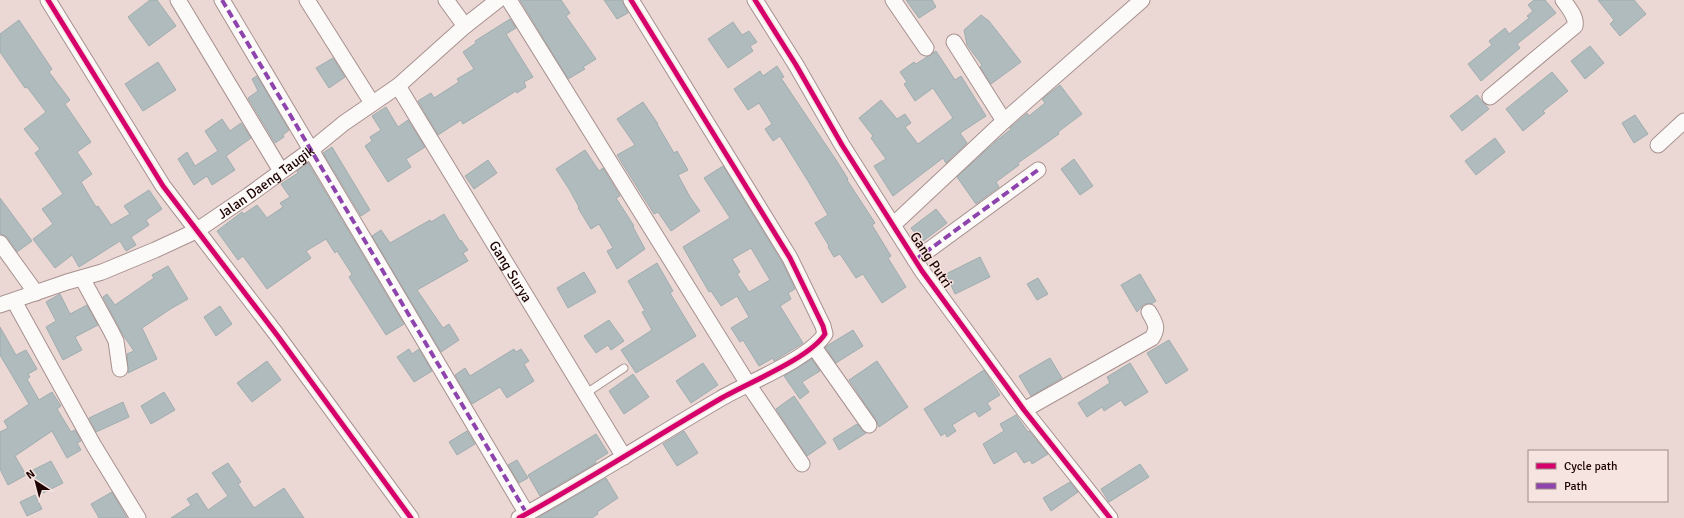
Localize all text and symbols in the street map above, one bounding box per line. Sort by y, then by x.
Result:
street label: Jalan Daeng Taugik [214,142,318,222]
street label: Gang Putri [906,229,956,291]
street label: Gang Surya [486,238,536,305]
legend [1528,450,1668,502]
text: Cycle path [1564,459,1617,474]
north arrow [16,462,56,502]
text: N [23,467,37,482]
text: Path [1564,479,1587,494]

